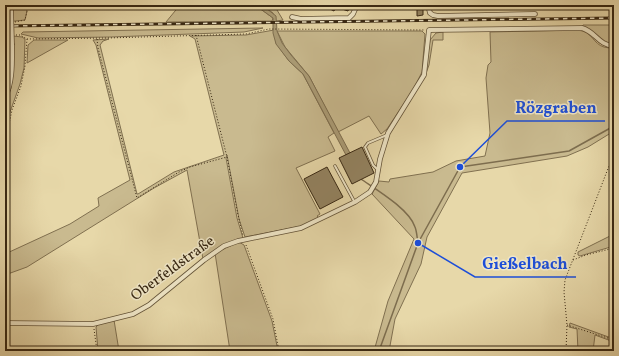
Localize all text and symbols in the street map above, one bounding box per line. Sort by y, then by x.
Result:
callout: Rözgraben [507,93,605,121]
text: Rözgraben [515,98,597,120]
street label: Oberfeldstraße [127,231,219,307]
callout: Gießelbach [475,249,576,277]
text: Gießelbach [482,254,568,276]

